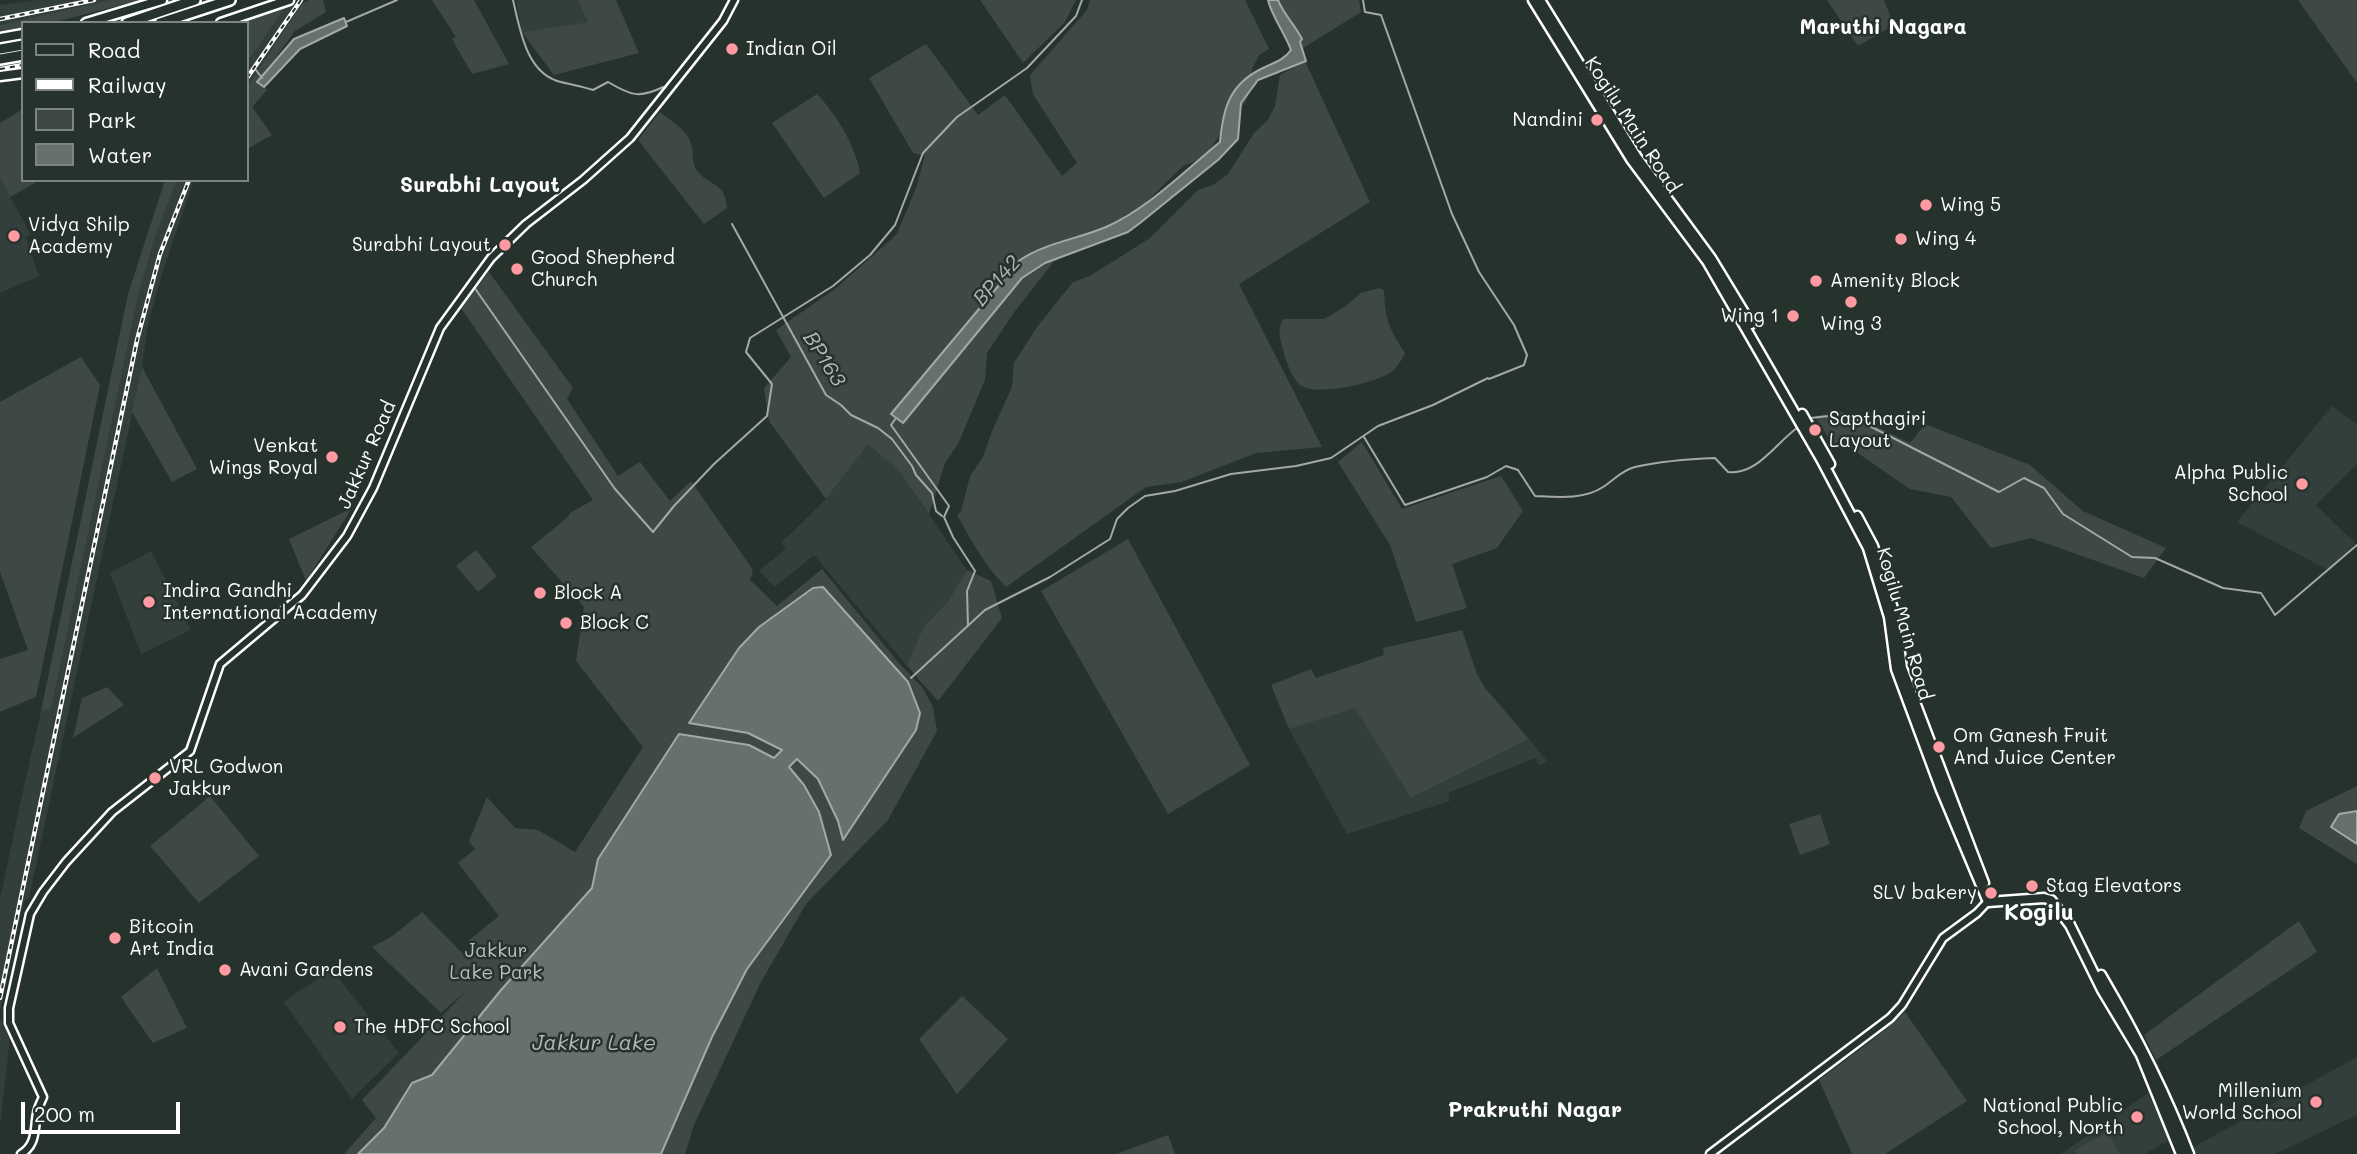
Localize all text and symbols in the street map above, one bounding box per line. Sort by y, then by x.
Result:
district label: Maruthi Nagara [1799,15,1967,41]
legend [21,21,248,182]
text: Road [88,36,140,63]
place label: Indian Oil [746,38,837,60]
marker: Indian Oil [724,41,740,57]
street label: Kogilu Main Road [1580,53,1684,197]
text: Railway [88,71,167,98]
text: Park [88,106,136,133]
place label: Nandini [1512,109,1583,131]
marker: Nandini [1589,112,1605,128]
text: Water [88,141,152,168]
district label: Surabhi Layout [400,173,560,199]
place label: Wing 5 [1940,194,2001,216]
marker: Wing 5 [1918,197,1934,213]
place label: Vidya Shilp Academy [28,214,130,258]
marker: Vidya Shilp Academy [6,228,22,244]
place label: Wing 4 [1915,228,1976,250]
marker: Wing 4 [1893,231,1909,247]
place label: Surabhi Layout [352,234,491,256]
marker: Surabhi Layout [497,237,513,253]
place label: Good Shepherd Church [531,247,675,291]
water label: BP142 [968,251,1026,311]
marker: Good Shepherd Church [509,261,525,277]
place label: Amenity Block [1830,270,1960,292]
marker: Amenity Block [1808,273,1824,289]
marker: Wing 3 [1843,294,1859,310]
place label: Wing 1 [1720,305,1779,327]
marker: Wing 1 [1785,308,1801,324]
place label: Wing 3 [1820,313,1882,335]
water label: BP163 [797,327,851,391]
street label: Jakkur Road [333,397,401,513]
place label: Sapthagiri Layout [1829,408,1926,452]
marker: Sapthagiri Layout [1807,422,1823,438]
place label: Venkat Wings Royal [209,435,318,479]
marker: Venkat Wings Royal [324,449,340,465]
place label: Alpha Public School [2174,462,2288,506]
marker: Alpha Public School [2294,476,2310,492]
street label: Kogilu Main Road [1871,545,1937,703]
place label: Indira Gandhi International Academy [163,580,378,624]
place label: Block A [554,582,622,604]
marker: Block A [532,585,548,601]
marker: Indira Gandhi International Academy [141,594,157,610]
place label: Block C [580,612,649,634]
marker: Block C [558,615,574,631]
place label: Om Ganesh Fruit And Juice Center [1953,725,2116,769]
marker: Om Ganesh Fruit And Juice Center [1931,739,1947,755]
place label: VRL Godwon Jakkur [169,756,283,800]
marker: VRL Godwon Jakkur [147,770,163,786]
place label: Stag Elevators [2046,875,2182,897]
marker: Stag Elevators [2024,878,2040,894]
place label: SLV bakery [1873,882,1977,904]
marker: SLV bakery [1983,885,1999,901]
district label: Kogilu [2004,899,2074,927]
place label: Bitcoin Art India [129,916,215,960]
marker: Bitcoin Art India [107,930,123,946]
park label: Jakkur Lake Park [450,940,542,984]
place label: Avani Gardens [239,959,374,981]
marker: Avani Gardens [217,962,233,978]
place label: The HDFC School [354,1016,510,1038]
marker: The HDFC School [332,1019,348,1035]
water label: Jakkur Lake [532,1031,656,1057]
place label: Millenium World School [2182,1080,2302,1124]
scale bar [24,1088,184,1132]
marker: Millenium World School [2308,1094,2324,1110]
place label: National Public School, North [1983,1095,2123,1139]
district label: Prakruthi Nagar [1448,1098,1622,1124]
text: 200 m [34,1100,95,1127]
marker: National Public School, North [2129,1109,2145,1125]

